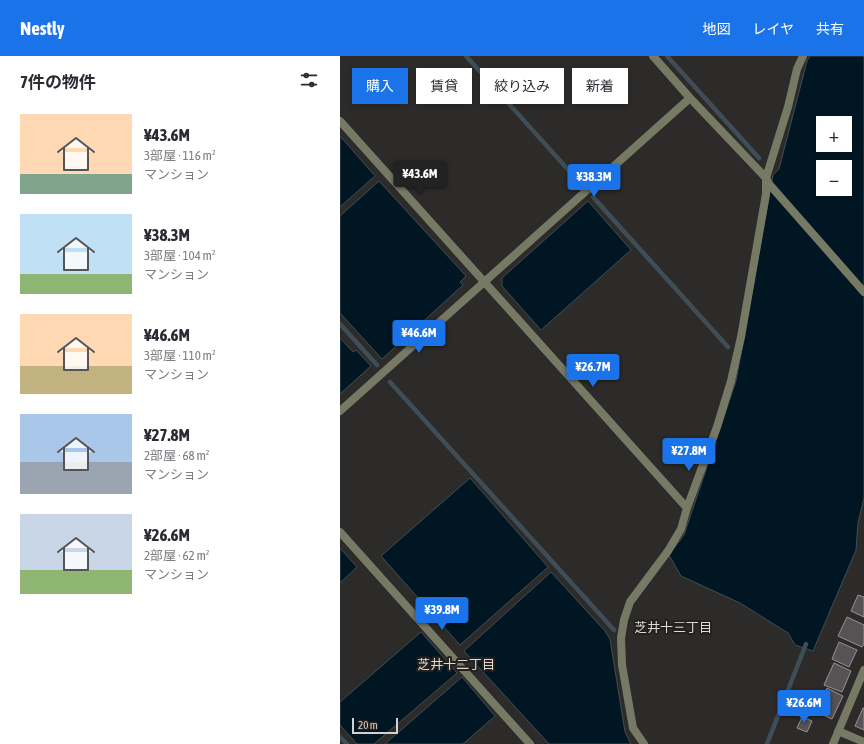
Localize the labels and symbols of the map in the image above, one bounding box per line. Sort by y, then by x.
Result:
pin: ¥43.6M [387,161,453,195]
pin: ¥38.3M [561,164,627,198]
pin: ¥46.6M [386,320,452,354]
pin: ¥26.7M [560,354,626,388]
pin: ¥27.8M [656,438,722,472]
pin: ¥39.8M [409,597,475,631]
district label: 芝井十三丁目 [634,620,712,635]
district label: 芝井十二丁目 [417,657,495,672]
pin: ¥26.6M [771,690,837,724]
scale bar [352,716,398,735]

